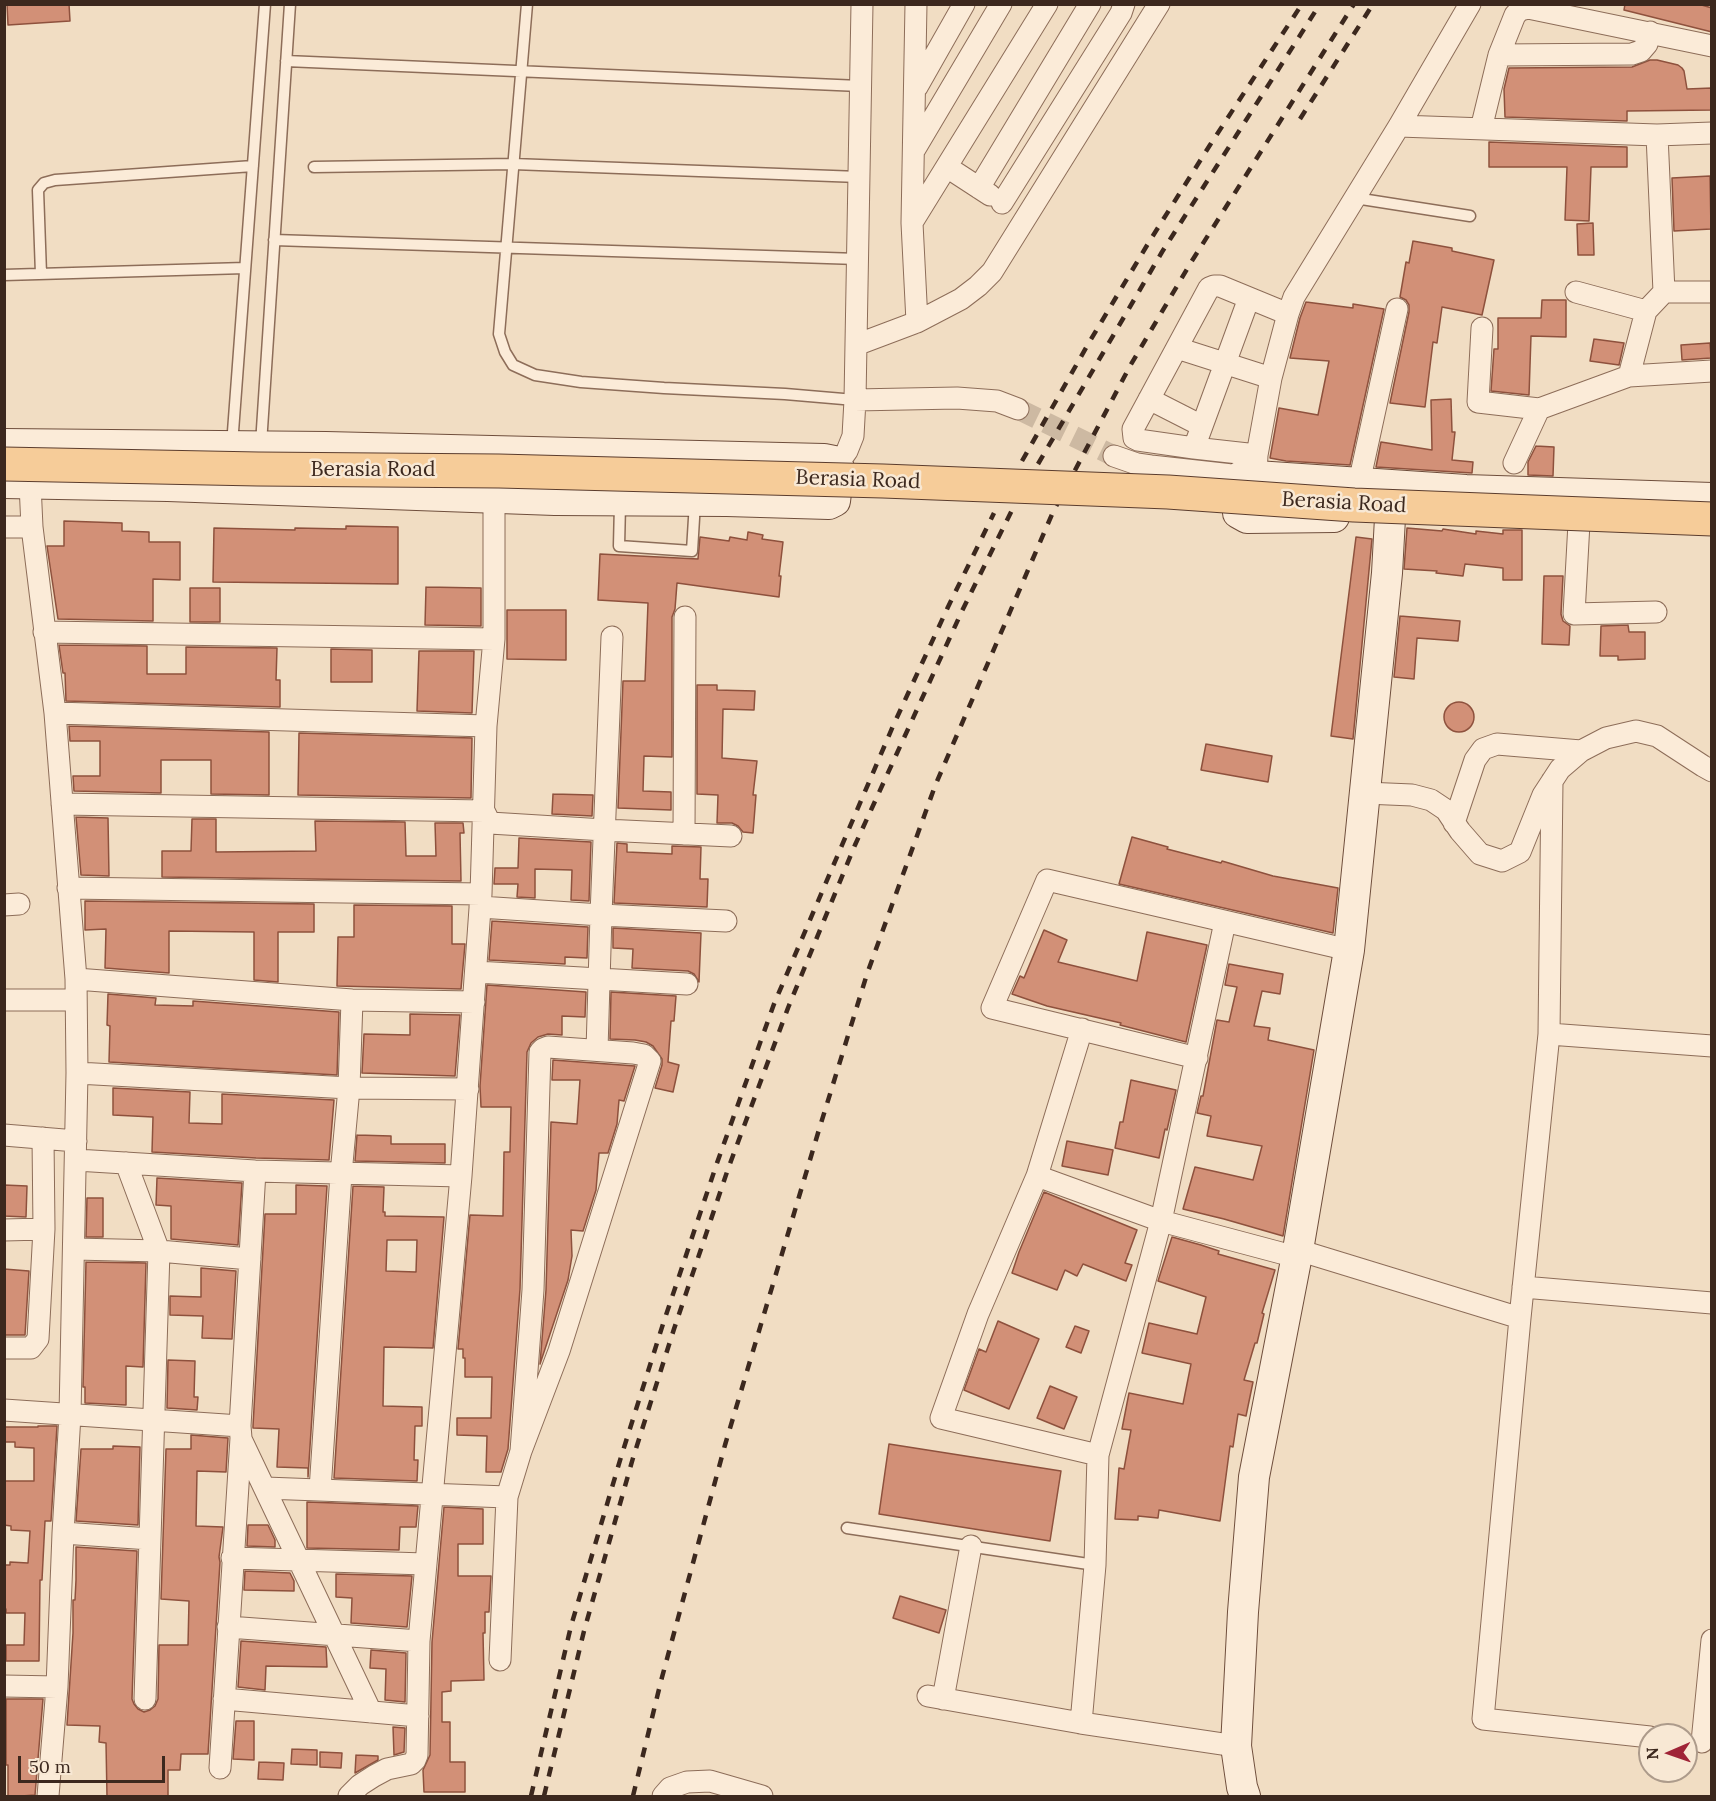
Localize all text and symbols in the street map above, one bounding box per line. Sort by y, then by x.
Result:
street label: Berasia Road [311,457,435,483]
street label: Berasia Road [795,465,921,495]
street label: Berasia Road [1281,487,1407,519]
north arrow [1638,1723,1698,1783]
scale bar [21,1744,168,1782]
text: N [1642,1747,1662,1760]
text: 50 m [29,1755,71,1778]

